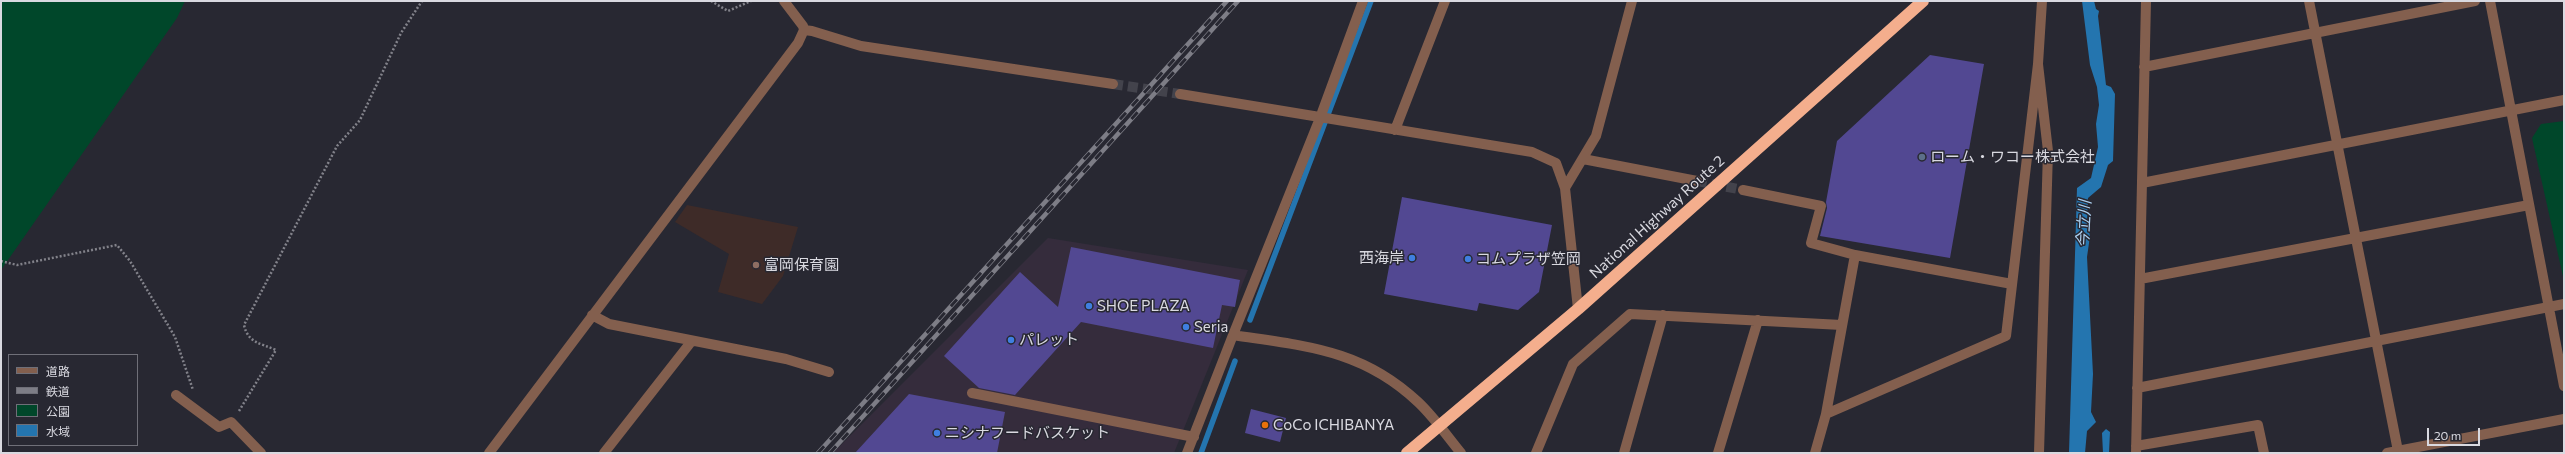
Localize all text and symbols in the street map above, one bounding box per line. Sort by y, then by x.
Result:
place label: ローム・ワコー株式会社 [1930,148,2095,166]
street label: National Highway Route 2 [1586,152,1728,282]
marker: ローム・ワコー株式会社 [1917,152,1927,162]
water label: 今立川 [2073,200,2095,248]
place label: 西海岸 [1359,249,1404,267]
place label: コムプラザ笠岡 [1476,250,1581,268]
marker: 西海岸 [1407,253,1417,263]
marker: コムプラザ笠岡 [1463,254,1473,264]
place label: 富岡保育園 [764,256,839,274]
marker: 富岡保育園 [751,260,761,270]
place label: SHOE PLAZA [1097,297,1190,315]
marker: SHOE PLAZA [1084,301,1094,311]
place label: Seria [1194,318,1228,336]
marker: Seria [1181,322,1191,332]
place label: パレット [1019,331,1079,349]
marker: パレット [1006,335,1016,345]
legend [8,354,138,446]
text: 道路 [46,364,70,378]
text: 鉄道 [46,384,70,398]
text: 公園 [46,404,70,418]
place label: CoCo ICHIBANYA [1273,416,1394,434]
marker: CoCo ICHIBANYA [1260,420,1270,430]
scale bar [2429,420,2482,446]
text: 水域 [46,424,70,438]
place label: ニシナフードバスケット [945,424,1110,442]
marker: ニシナフードバスケット [932,428,942,438]
text: 20 m [2434,428,2461,442]

